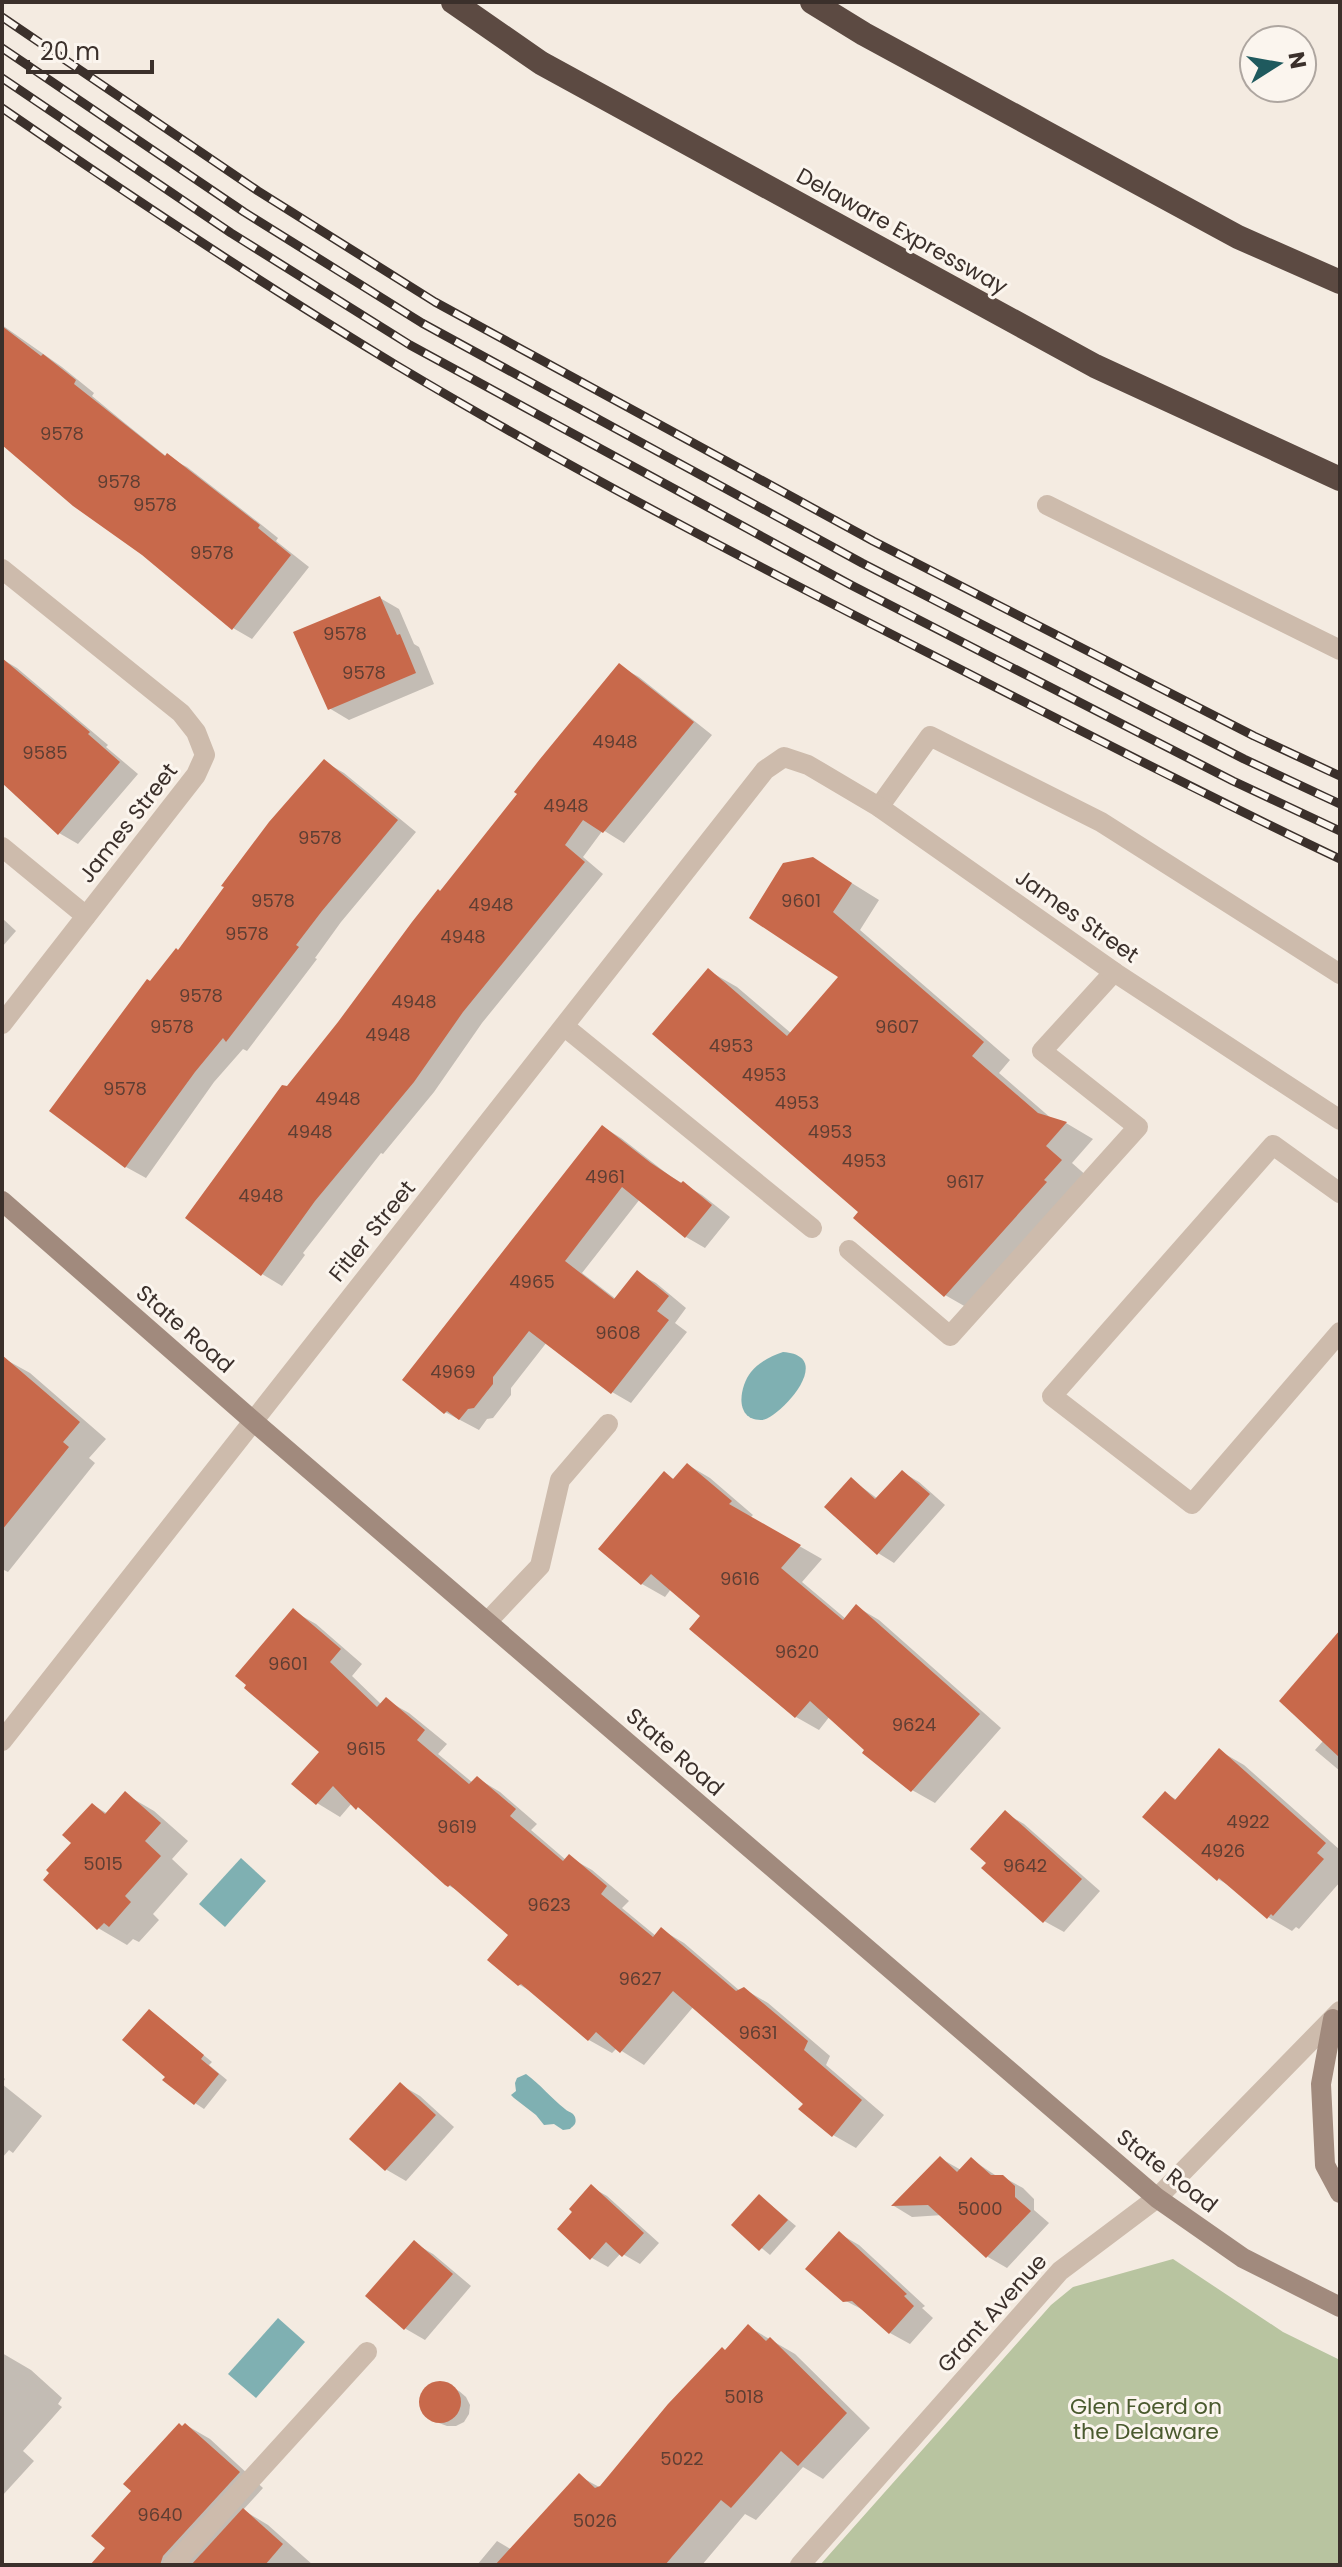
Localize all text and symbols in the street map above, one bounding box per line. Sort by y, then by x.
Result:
scale bar [28,24,152,74]
north arrow [1238,24,1318,104]
text: 20 m [40,35,100,68]
text: N [1280,49,1314,71]
street label: Delaware Expressway [791,160,1014,302]
house number: 9578 [40,421,84,446]
house number: 9578 [97,469,141,494]
house number: 9578 [133,492,177,517]
house number: 9578 [190,540,234,565]
house number: 9578 [323,621,367,646]
house number: 9578 [342,660,386,685]
house number: 4948 [592,729,638,754]
house number: 9585 [22,740,68,765]
street label: James Street [71,756,185,890]
house number: 4948 [543,793,589,818]
house number: 9578 [298,825,342,850]
street label: James Street [1009,862,1145,970]
house number: 9578 [251,888,295,913]
house number: 9601 [781,888,821,913]
house number: 4948 [468,892,514,917]
house number: 9578 [225,921,269,946]
house number: 4948 [440,924,486,949]
house number: 9578 [179,983,223,1008]
house number: 4948 [391,989,437,1014]
house number: 9578 [150,1014,194,1039]
house number: 9607 [875,1014,919,1039]
house number: 4948 [365,1022,411,1047]
house number: 4953 [709,1033,753,1058]
house number: 4953 [742,1062,786,1087]
house number: 9578 [103,1076,147,1101]
house number: 4948 [315,1086,361,1111]
house number: 4953 [775,1090,819,1115]
house number: 4948 [287,1119,333,1144]
house number: 4953 [808,1119,852,1144]
house number: 4953 [842,1148,886,1173]
house number: 4961 [585,1164,625,1189]
house number: 9617 [946,1169,984,1194]
street label: Fitler Street [322,1174,422,1288]
house number: 4948 [238,1183,284,1208]
house number: 4965 [509,1269,555,1294]
street label: State Road [129,1278,241,1380]
house number: 9608 [595,1320,641,1345]
house number: 4969 [430,1359,476,1384]
house number: 9616 [720,1566,760,1591]
house number: 9620 [775,1639,819,1664]
house number: 9601 [268,1651,308,1676]
street label: State Road [619,1701,731,1803]
house number: 9624 [892,1712,936,1737]
house number: 9615 [346,1736,386,1761]
house number: 4922 [1226,1809,1270,1834]
house number: 9619 [437,1814,477,1839]
house number: 4926 [1201,1838,1245,1863]
house number: 5015 [83,1851,123,1876]
house number: 9642 [1003,1853,1047,1878]
house number: 9623 [527,1892,571,1917]
house number: 9627 [619,1966,662,1991]
house number: 9631 [738,2020,778,2045]
street label: State Road [1110,2122,1224,2220]
house number: 5000 [957,2196,1003,2221]
street label: Grant Avenue [930,2247,1054,2379]
house number: 5018 [724,2384,764,2409]
park label: Glen Foerd on the Delaware [1070,2391,1222,2447]
house number: 5022 [660,2446,704,2471]
house number: 9640 [137,2502,183,2527]
house number: 5026 [573,2508,617,2533]

